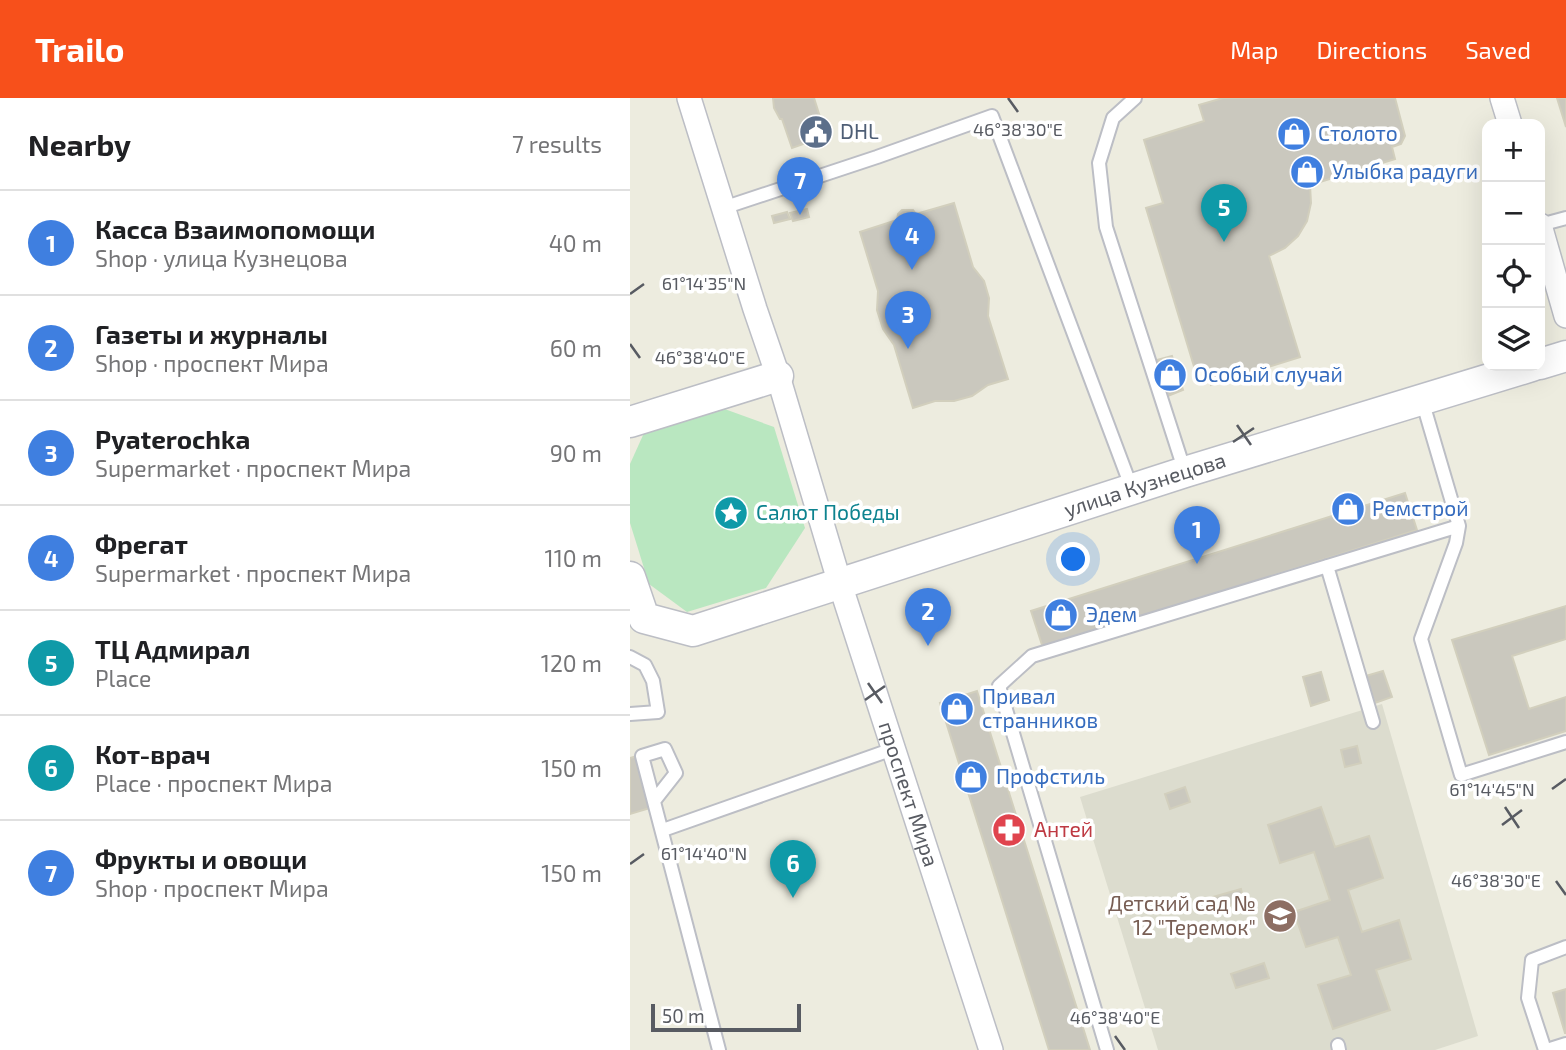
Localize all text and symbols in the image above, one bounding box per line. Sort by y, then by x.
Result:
text: Trailo [35,29,125,69]
text: Map [1230,35,1278,64]
text: Directions [1316,35,1427,64]
text: Saved [1465,35,1531,64]
public building icon: DHL [797,113,835,151]
shop icon: Столото [1275,115,1313,153]
place label: DHL [840,118,879,143]
text: 46°38'30"E [973,118,1063,140]
map controls [1482,119,1545,371]
button: + [1482,119,1545,182]
place label: Столото [1318,120,1398,145]
text: Nearby [28,126,131,162]
text: 7 results [512,130,602,158]
shop icon: Улыбка радуги [1288,153,1326,191]
pin: 7 [777,157,823,215]
place label: Улыбка радуги [1332,158,1478,184]
button: − [1482,182,1545,245]
pin: 5 [1201,184,1247,242]
pin: 4 [889,212,935,270]
text: Касса Взаимопомощи [95,213,375,244]
text: 1 [46,229,56,257]
text: 40 m [549,229,602,257]
text: Shop · улица Кузнецова [95,244,348,272]
button: locate [1482,245,1545,308]
text: 61°14'35"N [662,272,746,294]
pin: 3 [885,291,931,349]
button: layers [1482,308,1545,371]
text: Газеты и журналы [95,318,328,349]
text: 2 [44,334,58,362]
text: 60 m [550,334,602,362]
text: 46°38'40"E [655,346,745,368]
text: Shop · проспект Мира [95,349,329,377]
shop icon: Особый случай [1151,356,1189,394]
place label: Особый случай [1194,361,1343,387]
text: Pyaterochka [95,423,250,454]
text: 3 [44,439,58,467]
text: 90 m [550,439,602,467]
street label: улица Кузнецова [1060,446,1229,522]
text: Supermarket · проспект Мира [95,454,411,482]
shop icon: Ремстрой [1329,490,1367,528]
place icon: Салют Победы [712,494,750,532]
place label: Ремстрой [1372,495,1468,520]
place label: Салют Победы [756,499,900,524]
pin: 1 [1174,506,1220,564]
text: Фрегат [95,528,188,559]
your location [1056,542,1090,576]
text: 4 [44,544,58,572]
text: 110 m [545,544,602,572]
text: Supermarket · проспект Мира [95,559,411,587]
pin: 2 [905,588,951,646]
shop icon: Эдем [1042,596,1080,634]
place label: Эдем [1086,601,1137,626]
text: ТЦ Адмирал [95,633,250,664]
text: 5 [45,649,57,677]
text: 120 m [541,649,602,677]
text: Place [95,664,151,692]
place label: Привал странников [982,683,1098,732]
shop icon: Привал странников [938,690,976,728]
street label: проспект Мира [874,718,945,869]
text: Кот-врач [95,738,211,769]
text: 6 [44,754,58,782]
text: 150 m [541,754,602,782]
shop icon: Профстиль [952,758,990,796]
place label: Профстиль [996,763,1105,788]
text: Place · проспект Мира [95,769,332,797]
text: 61°14'45"N [1449,778,1535,800]
pharmacy icon: Антей [990,811,1028,849]
place label: Антей [1034,816,1093,841]
pin: 6 [770,840,816,898]
text: 61°14'40"N [661,842,747,864]
text: Фрукты и овощи [95,843,307,874]
text: 7 [45,859,57,887]
text: 150 m [541,859,602,887]
text: 46°38'30"E [1451,869,1541,891]
text: Shop · проспект Мира [95,874,329,902]
place label: Детский сад № 12 "Теремок" [1108,890,1256,939]
school or university icon: Детский сад № 12 "Теремок" [1261,897,1299,935]
scale bar [651,1001,802,1033]
text: 50 m [662,1004,705,1027]
text: 46°38'40"E [1070,1006,1160,1028]

